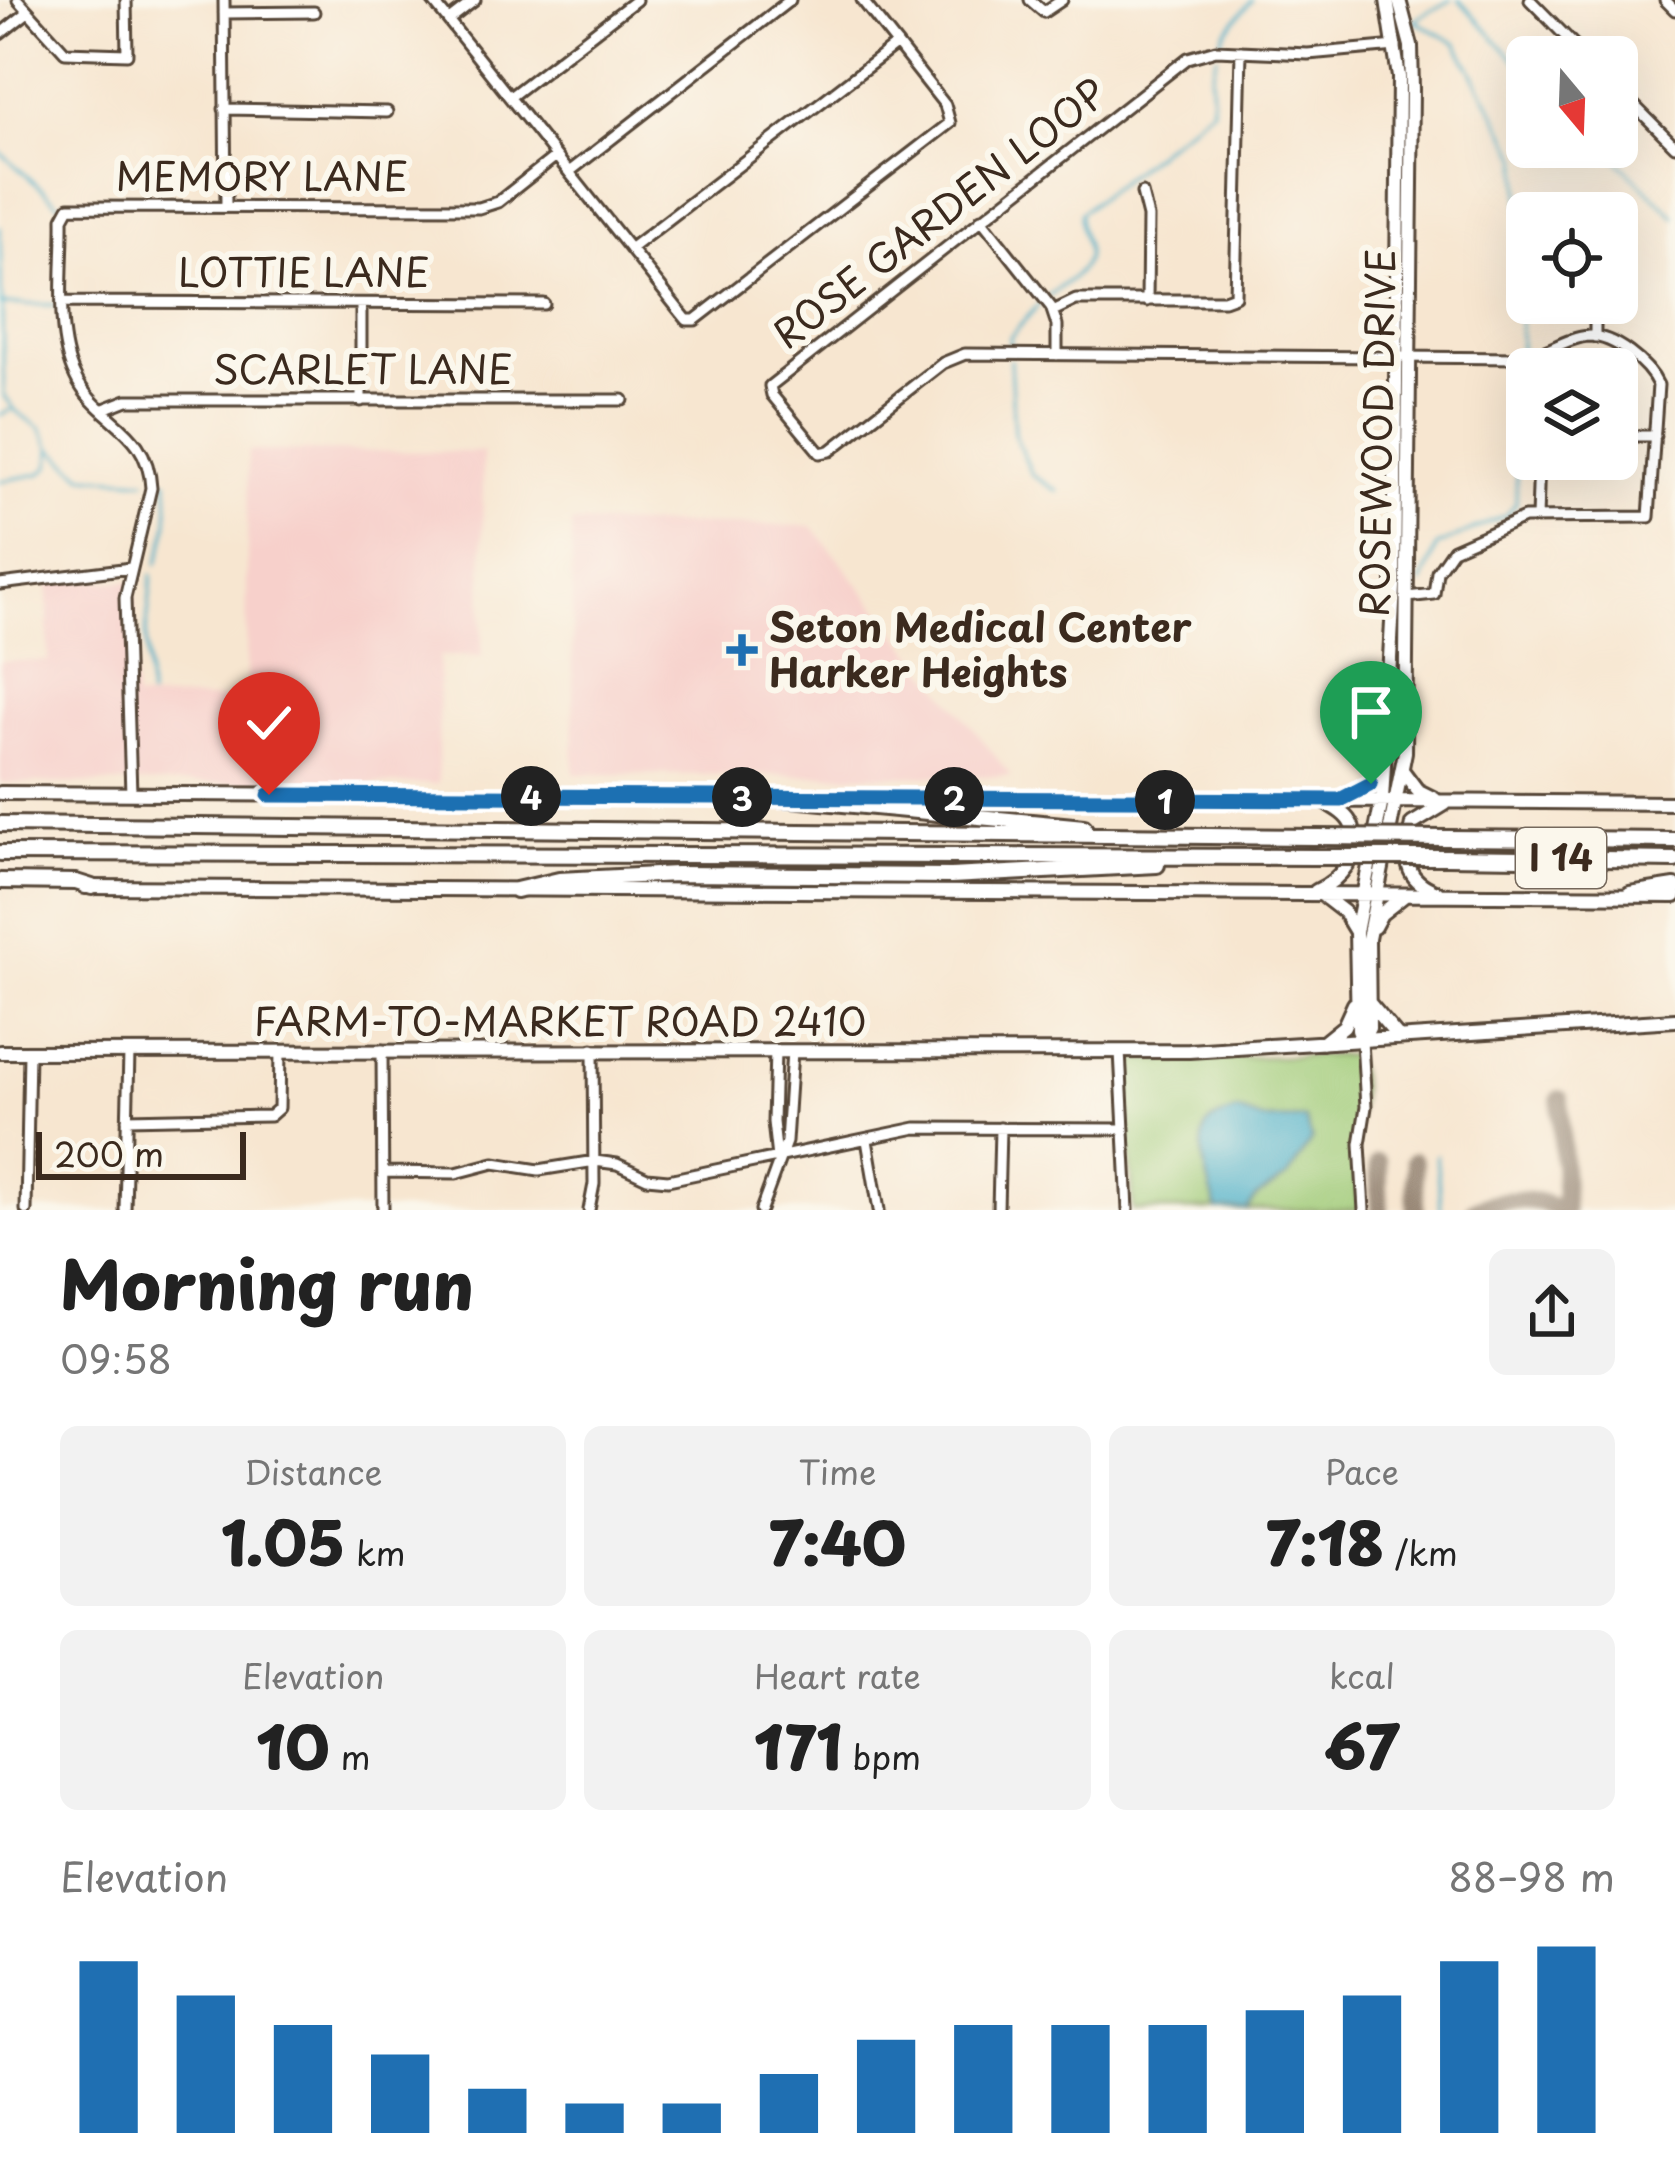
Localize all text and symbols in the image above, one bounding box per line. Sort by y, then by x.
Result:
north arrow [1506,36,1638,168]
map controls [1506,36,1638,480]
street label: ROSE GARDEN LOOP [759,63,1118,361]
street label: MEMORY LANE [116,145,408,204]
button: locate [1506,192,1638,324]
street label: LOTTIE LANE [178,241,430,300]
street label: ROSEWOOD DRIVE [1343,248,1408,618]
street label: SCARLET LANE [213,338,513,397]
button: layers [1506,348,1638,480]
place label: Seton Medical Center Harker Heights [769,596,1193,700]
marker: Seton Medical Center Harker Heights [726,634,758,666]
pin [1320,661,1422,784]
pin [218,672,320,795]
icon: arrive [1338,679,1404,745]
icon: check [236,690,302,756]
pin: 4 [501,766,561,826]
pin: 3 [712,767,772,827]
pin: 2 [924,767,984,827]
pin: 1 [1135,770,1195,830]
text: 4 [520,771,542,821]
text: 3 [731,772,753,822]
text: 2 [942,772,966,822]
text: 1 [1157,775,1173,825]
road number: I 14 [1516,828,1606,888]
street label: FARM-TO-MARKET ROAD 2410 [254,990,866,1049]
scale bar [36,1126,246,1179]
text: 200 m [54,1128,164,1178]
text: Morning run [60,1233,474,1332]
button: share [1489,1249,1615,1375]
text: 09:58 [60,1328,172,1387]
text: Distance [244,1446,382,1496]
text: Time [799,1446,876,1496]
text: Pace [1325,1446,1399,1496]
text: 1.05 [221,1496,345,1586]
text: 7:40 [769,1496,906,1586]
text: 7:18 [1266,1496,1384,1586]
text: km [345,1527,406,1577]
text: /km [1384,1527,1458,1577]
text: Elevation [242,1650,384,1700]
text: Heart rate [754,1650,921,1700]
text: kcal [1329,1650,1395,1700]
text: 10 [256,1700,330,1790]
text: 171 [754,1700,842,1790]
text: 67 [1324,1700,1400,1790]
text: m [330,1731,370,1781]
text: bpm [842,1731,921,1781]
text: Elevation [60,1846,228,1905]
text: 88–98 m [1449,1846,1615,1905]

